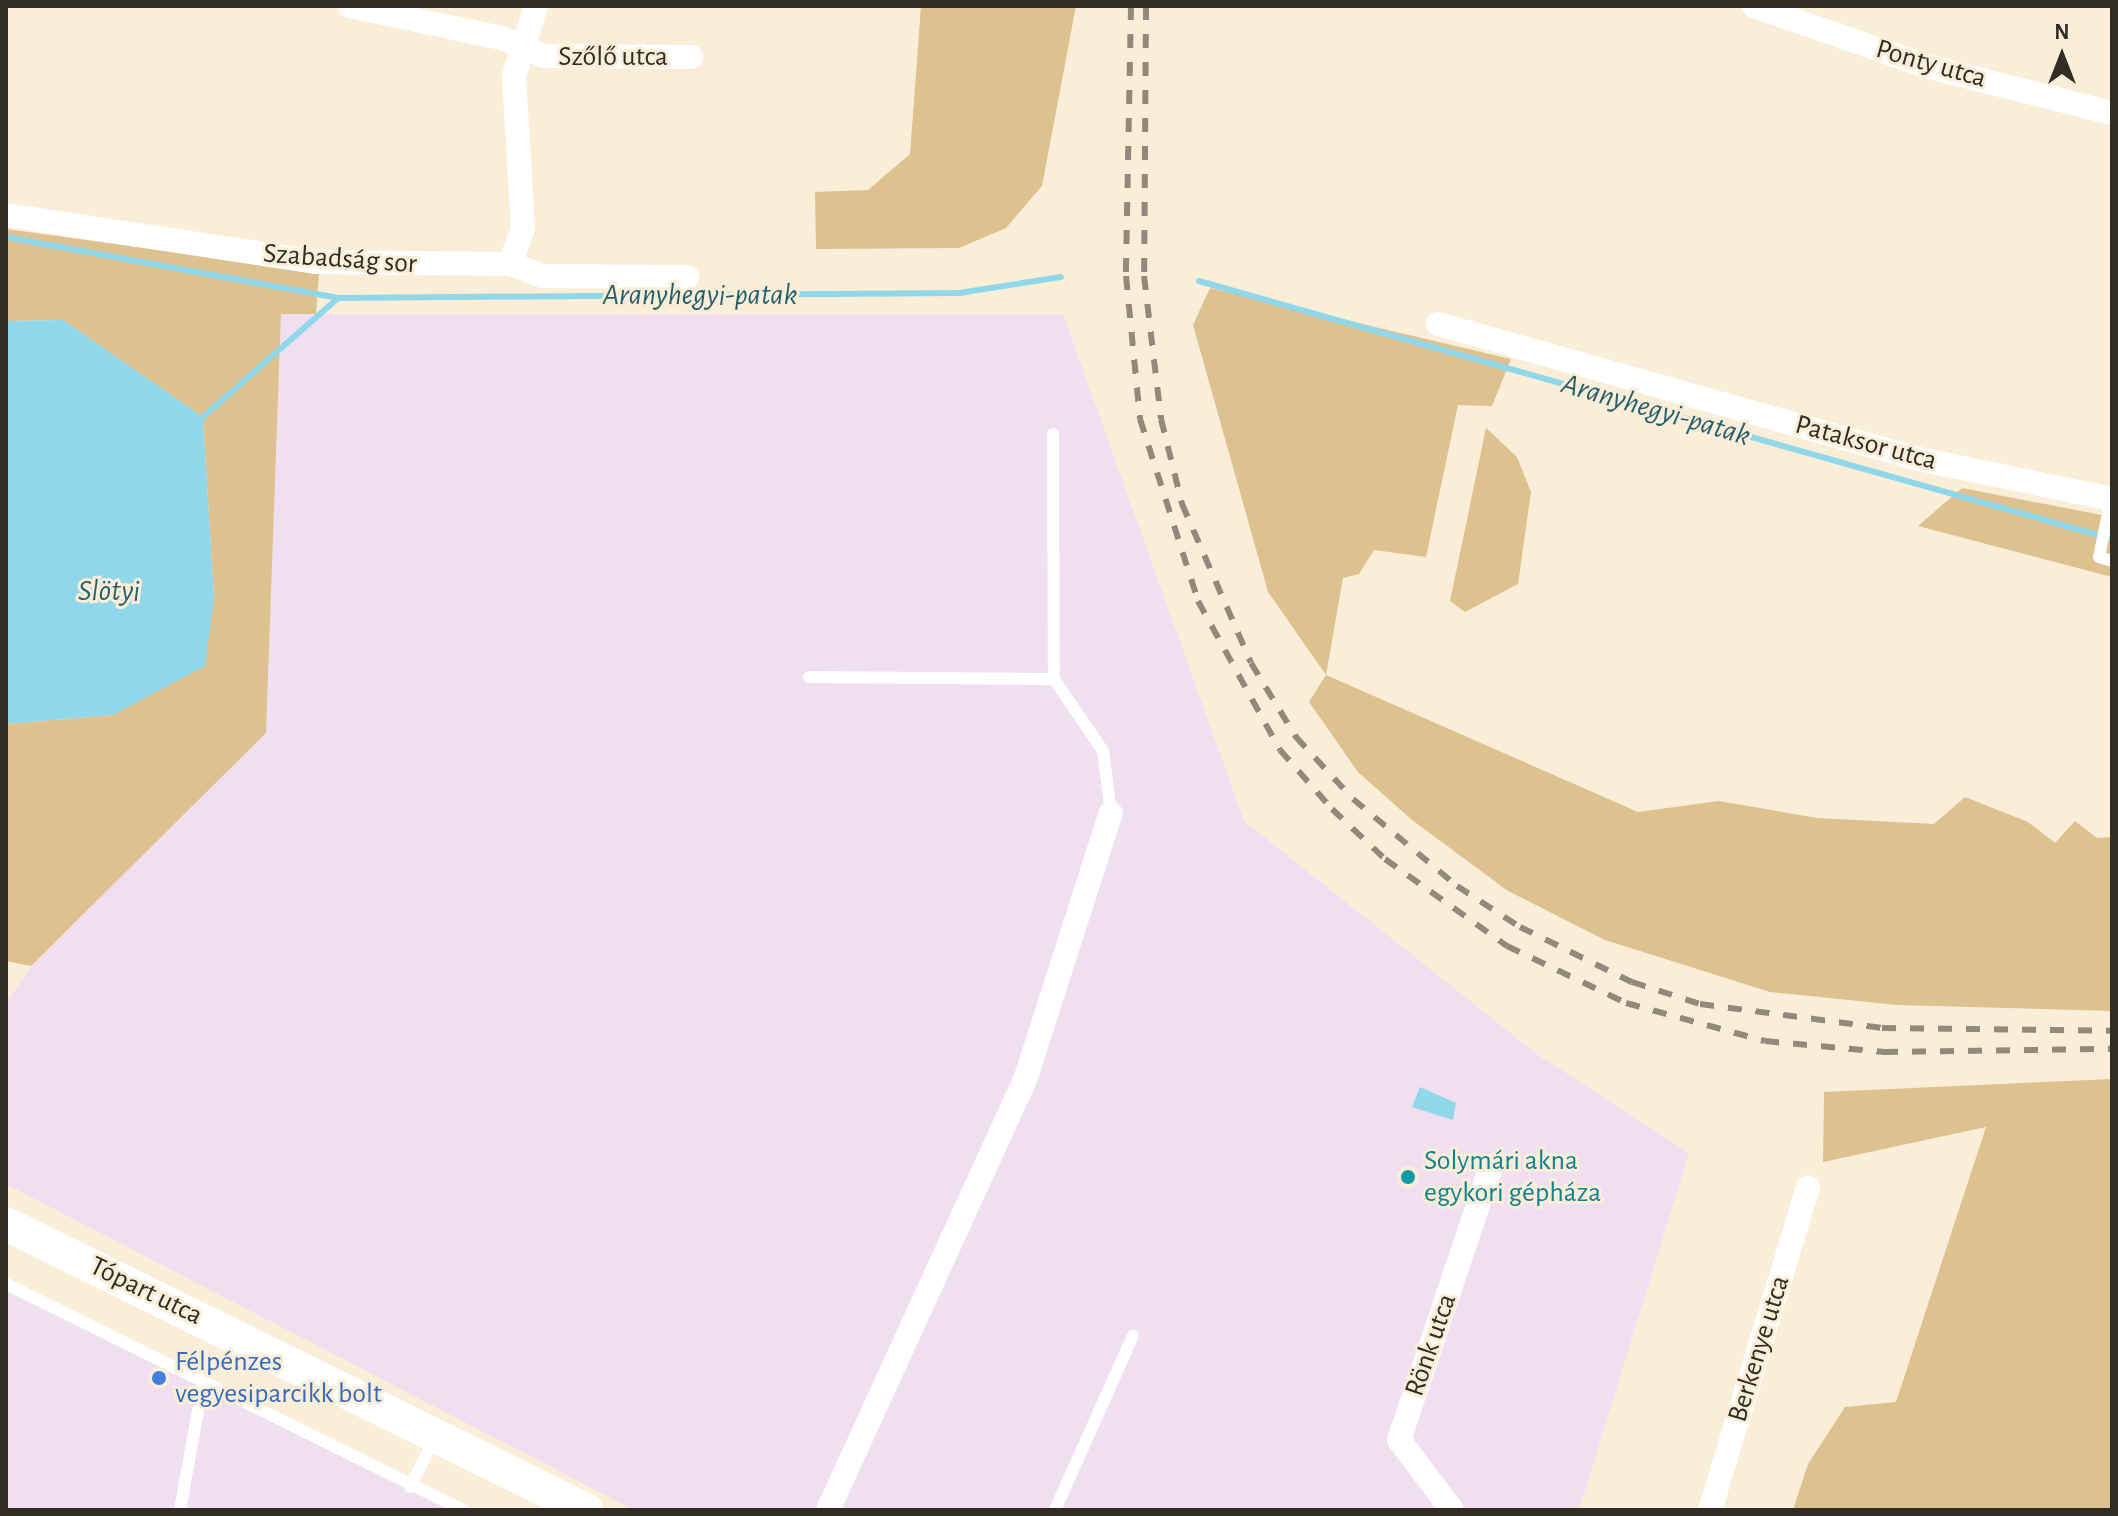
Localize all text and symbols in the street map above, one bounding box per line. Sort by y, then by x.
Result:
north arrow [2022,16,2102,96]
text: N [2054,21,2070,43]
street label: Ponty utca [1872,32,1990,96]
street label: Szőlő utca [558,40,668,74]
street label: Szabadság sor [262,237,418,281]
water label: Aranyhegyi-patak [603,277,797,313]
water label: Aranyhegyi-patak [1557,366,1755,454]
street label: Pataksor utca [1792,408,1940,478]
water label: Slötyi [78,573,140,609]
place label: Solymári akna egykori gépháza [1424,1144,1601,1210]
marker: Solymári akna egykori gépháza [1399,1168,1417,1186]
street label: Tópart utca [84,1249,208,1333]
street label: Berkenye utca [1721,1272,1797,1426]
street label: Rönk utca [1398,1289,1464,1401]
place label: Félpénzes vegyesiparcikk bolt [175,1345,382,1411]
marker: Félpénzes vegyesiparcikk bolt [150,1369,168,1387]

